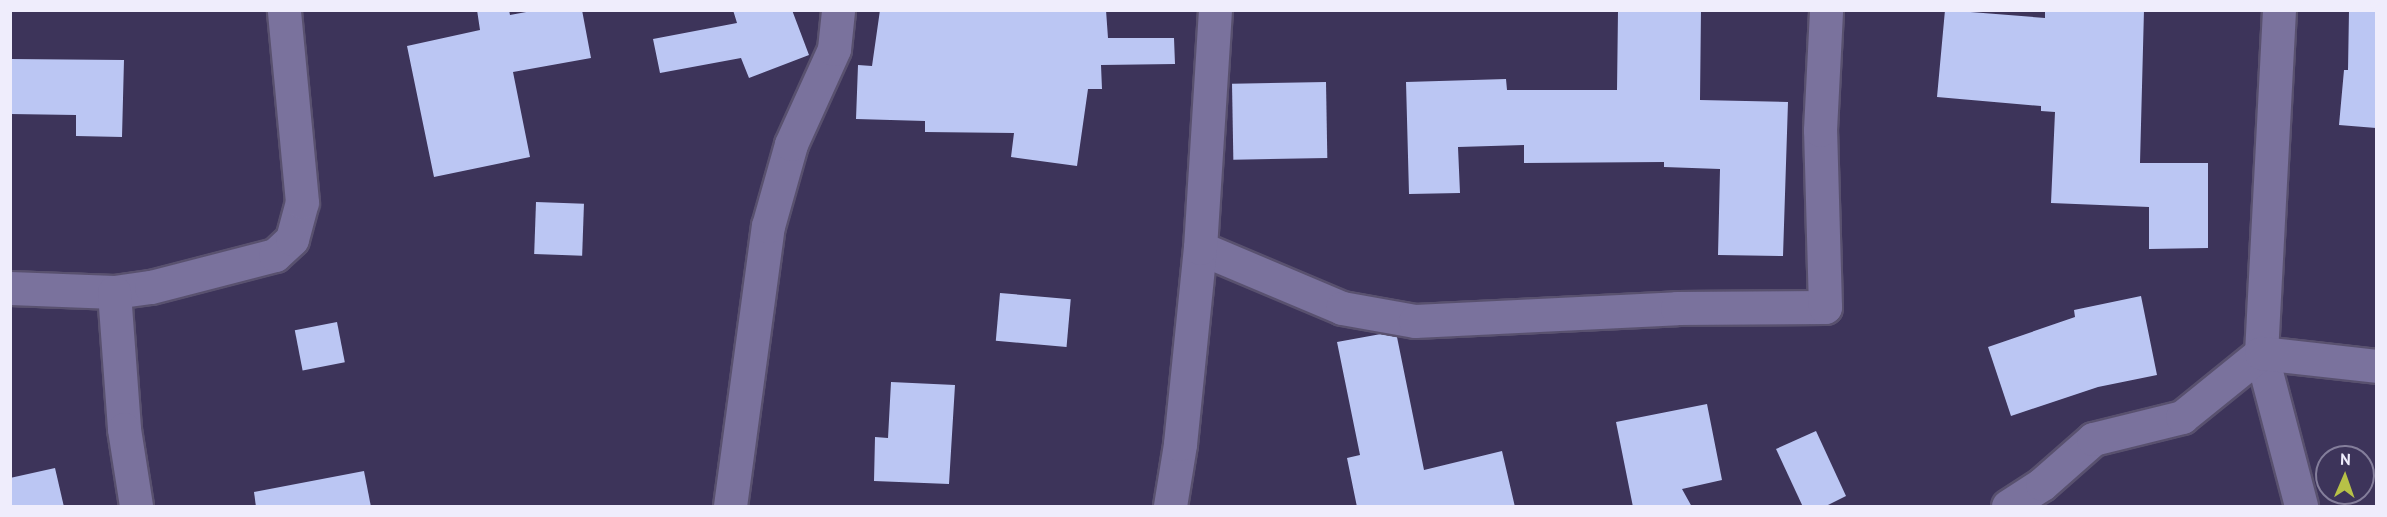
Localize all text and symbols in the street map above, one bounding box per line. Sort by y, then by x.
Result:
north arrow [2315,445,2375,505]
text: N [2340,449,2351,469]

